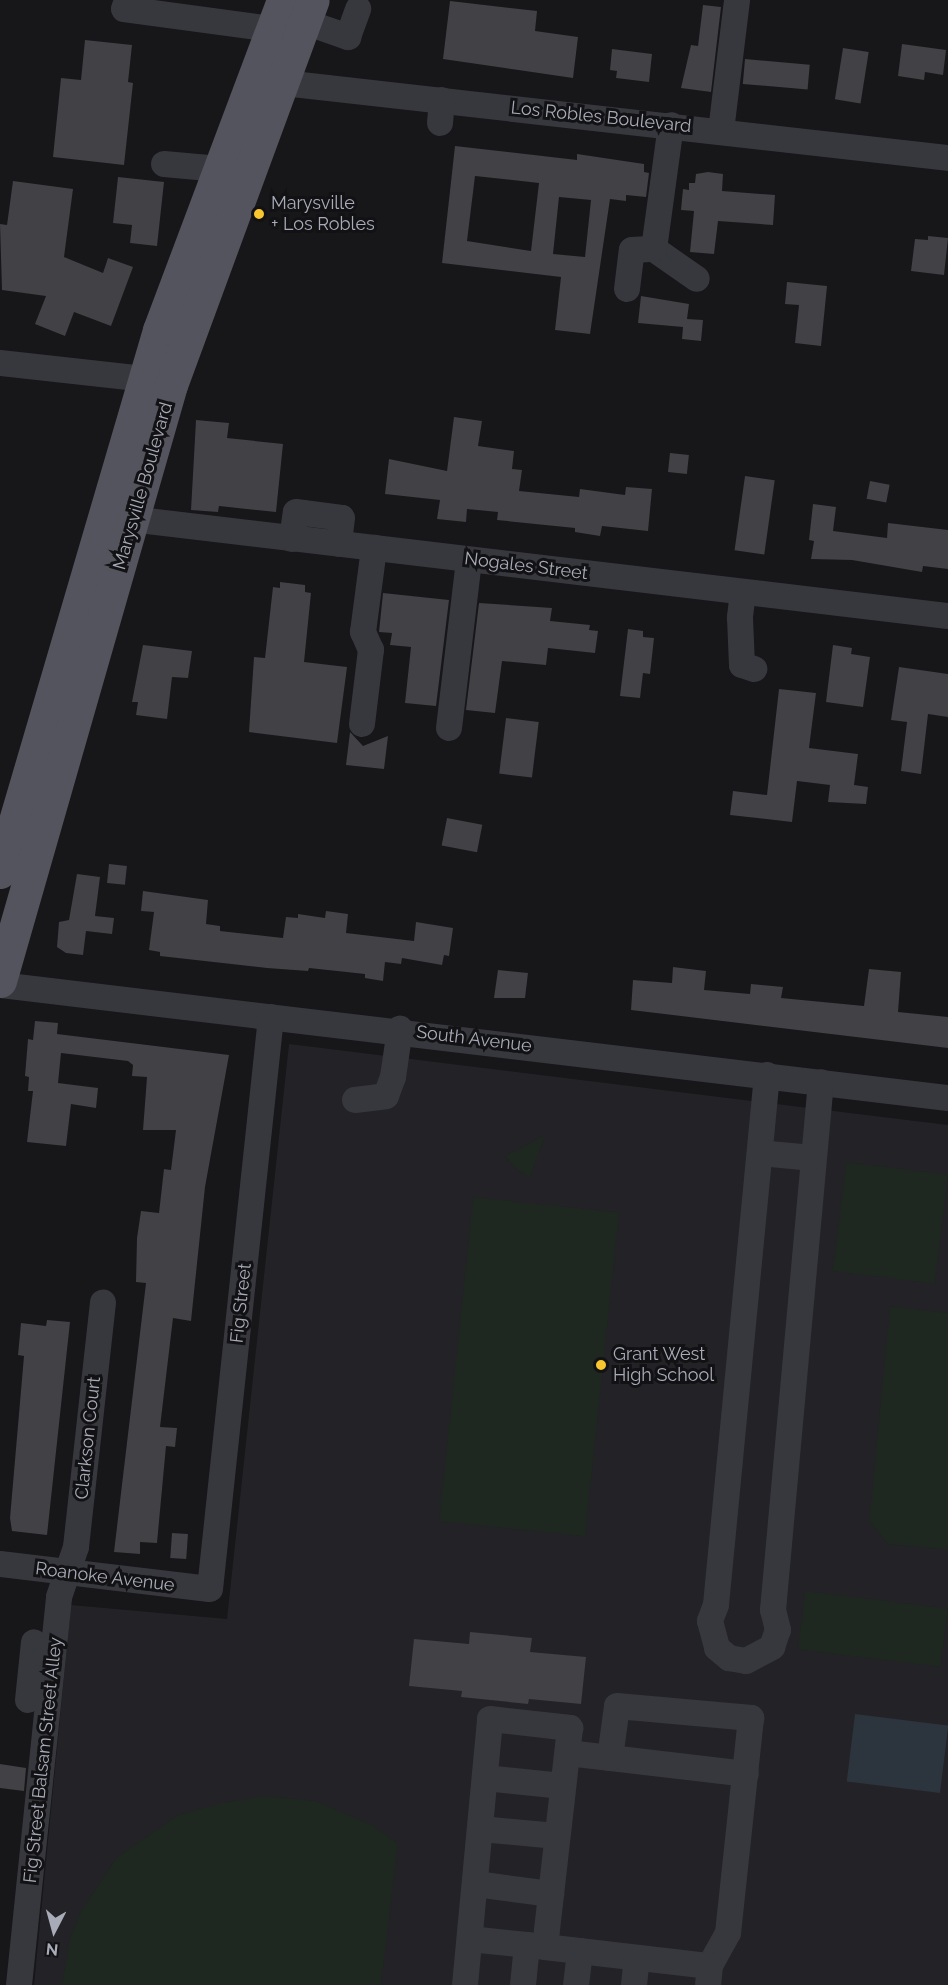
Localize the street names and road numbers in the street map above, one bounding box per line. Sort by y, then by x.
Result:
street label: Los Robles Boulevard [510,97,692,137]
street label: Marysville Boulevard [109,400,177,572]
street label: Nogales Street [463,548,589,584]
street label: South Avenue [415,1021,533,1057]
street label: Fig Street [226,1262,256,1344]
street label: Clarkson Court [71,1375,105,1501]
street label: Roanoke Avenue [34,1558,176,1596]
street label: Fig Street Balsam Street Alley [19,1636,67,1884]

